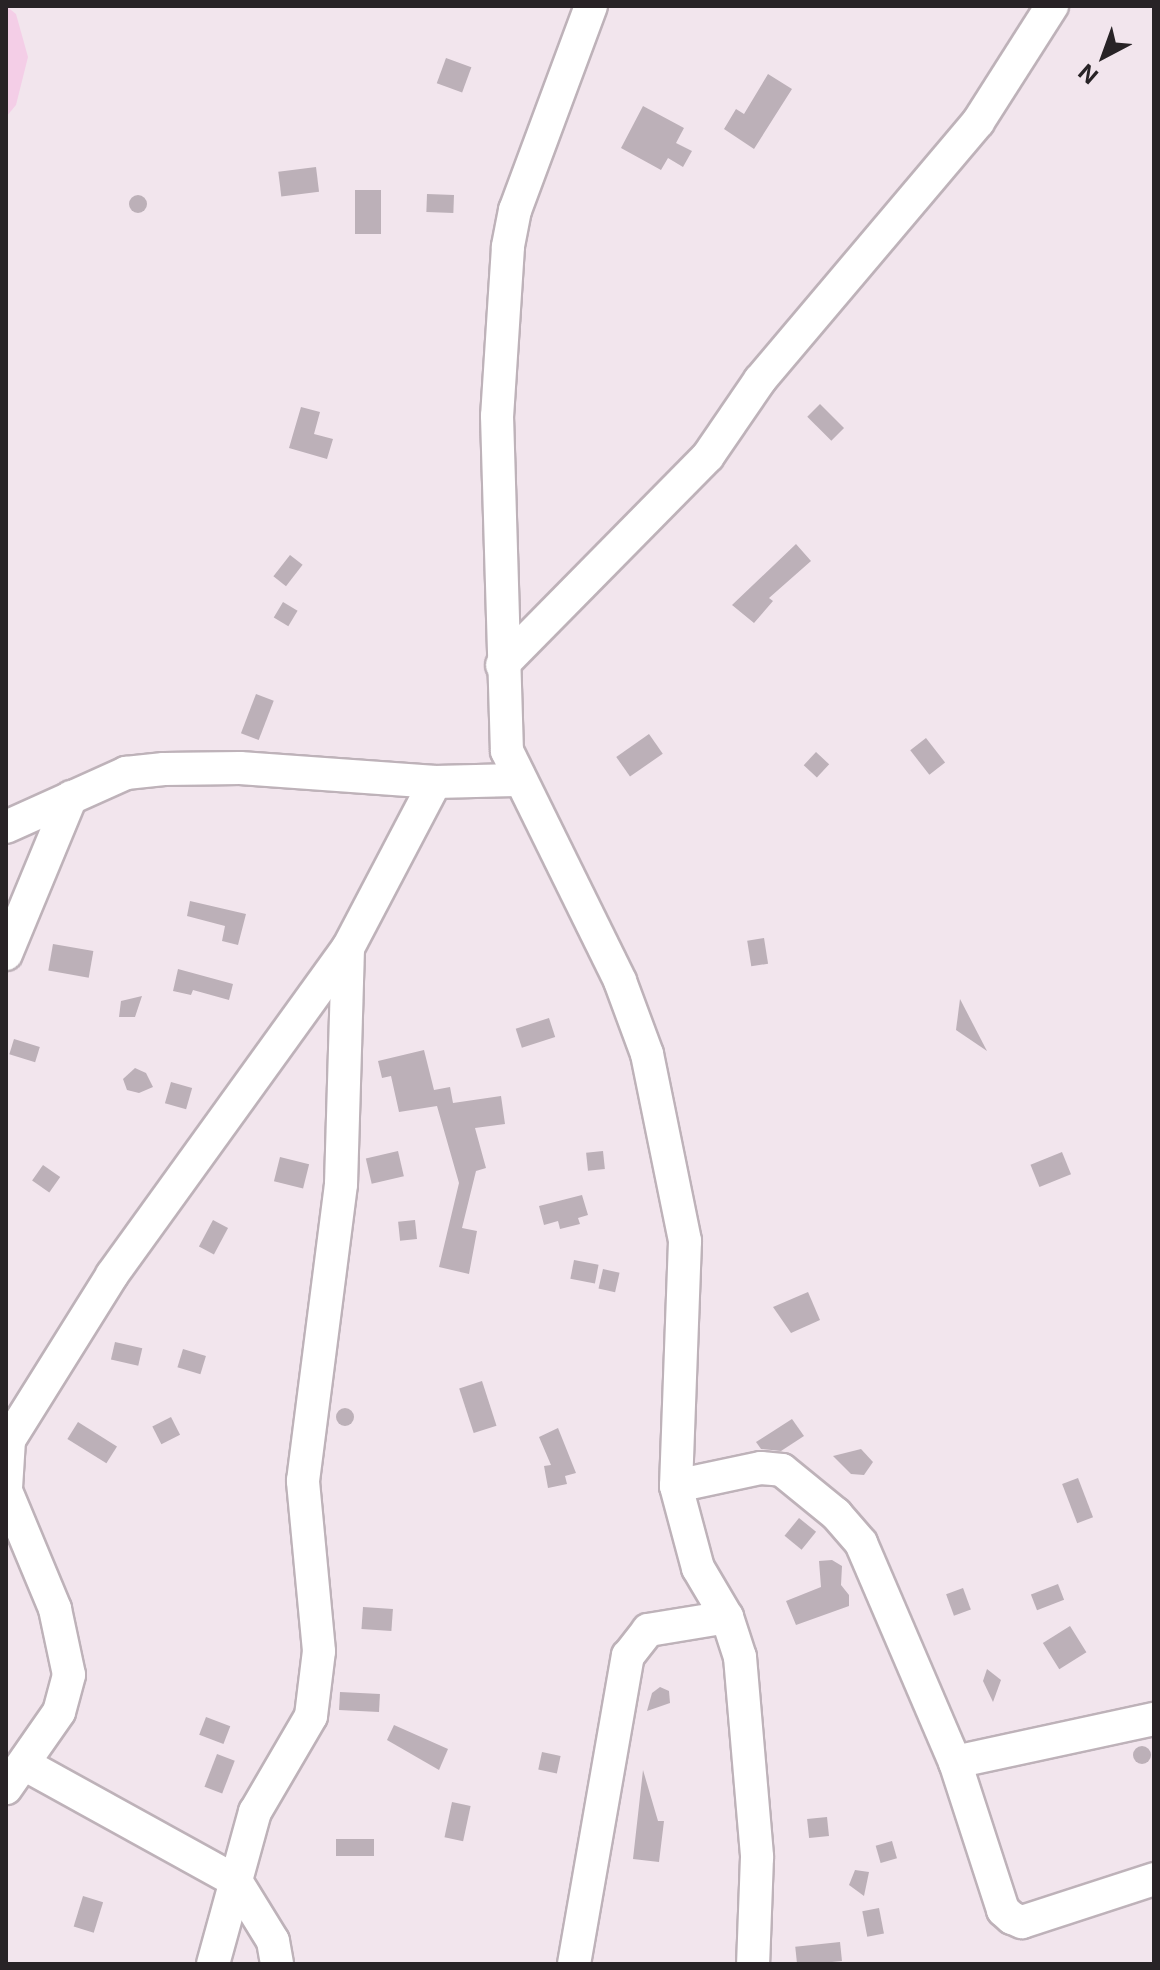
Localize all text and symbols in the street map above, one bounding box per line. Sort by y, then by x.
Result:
north arrow [1064,16,1144,96]
text: N [1073,59,1103,89]

